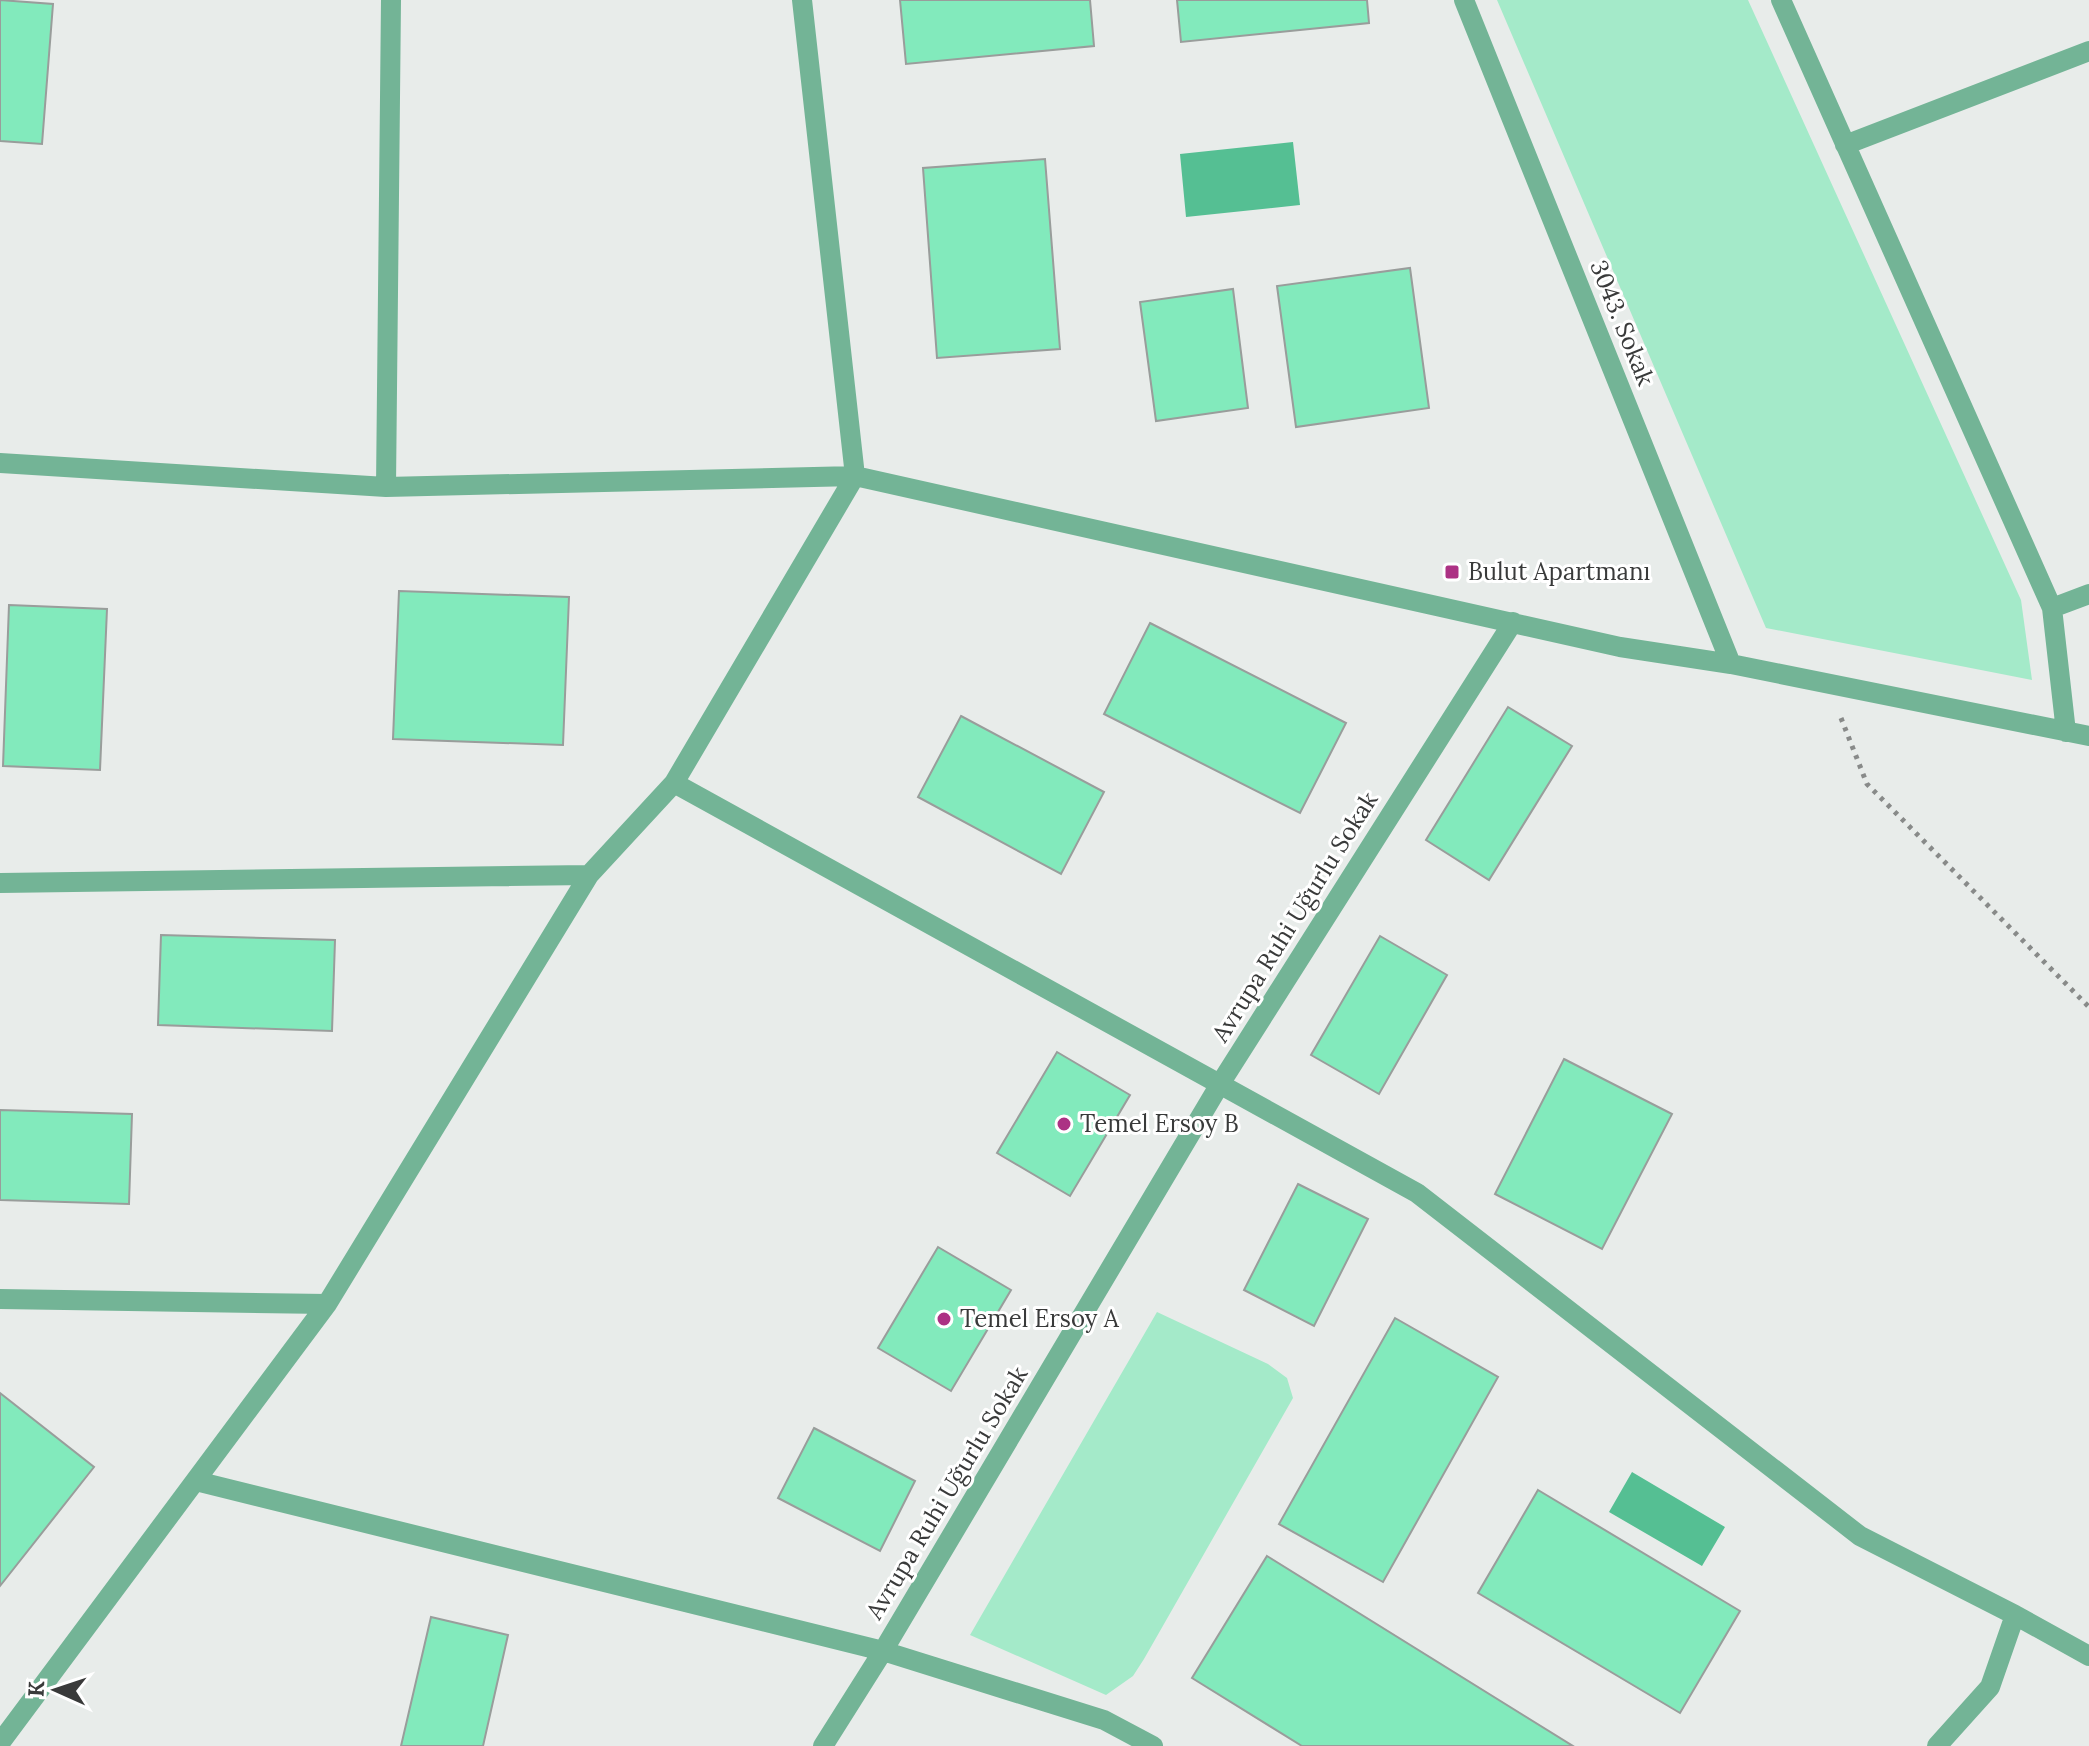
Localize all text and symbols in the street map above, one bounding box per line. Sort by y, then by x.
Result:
street label: 3043. Sokak [1583,256,1662,390]
place label: Bulut Apartmanı [1468,556,1650,587]
marker: Bulut Apartmanı [1443,563,1461,581]
street label: Avrupa Ruhi Uğurlu Sokak [1204,786,1384,1049]
place label: Temel Ersoy B [1080,1108,1239,1139]
marker: Temel Ersoy B [1055,1115,1073,1133]
place label: Temel Ersoy A [960,1303,1120,1334]
marker: Temel Ersoy A [935,1310,953,1328]
street label: Avrupa Ruhi Uğurlu Sokak [858,1361,1034,1626]
north arrow [16,1650,96,1730]
text: K [22,1680,50,1698]

